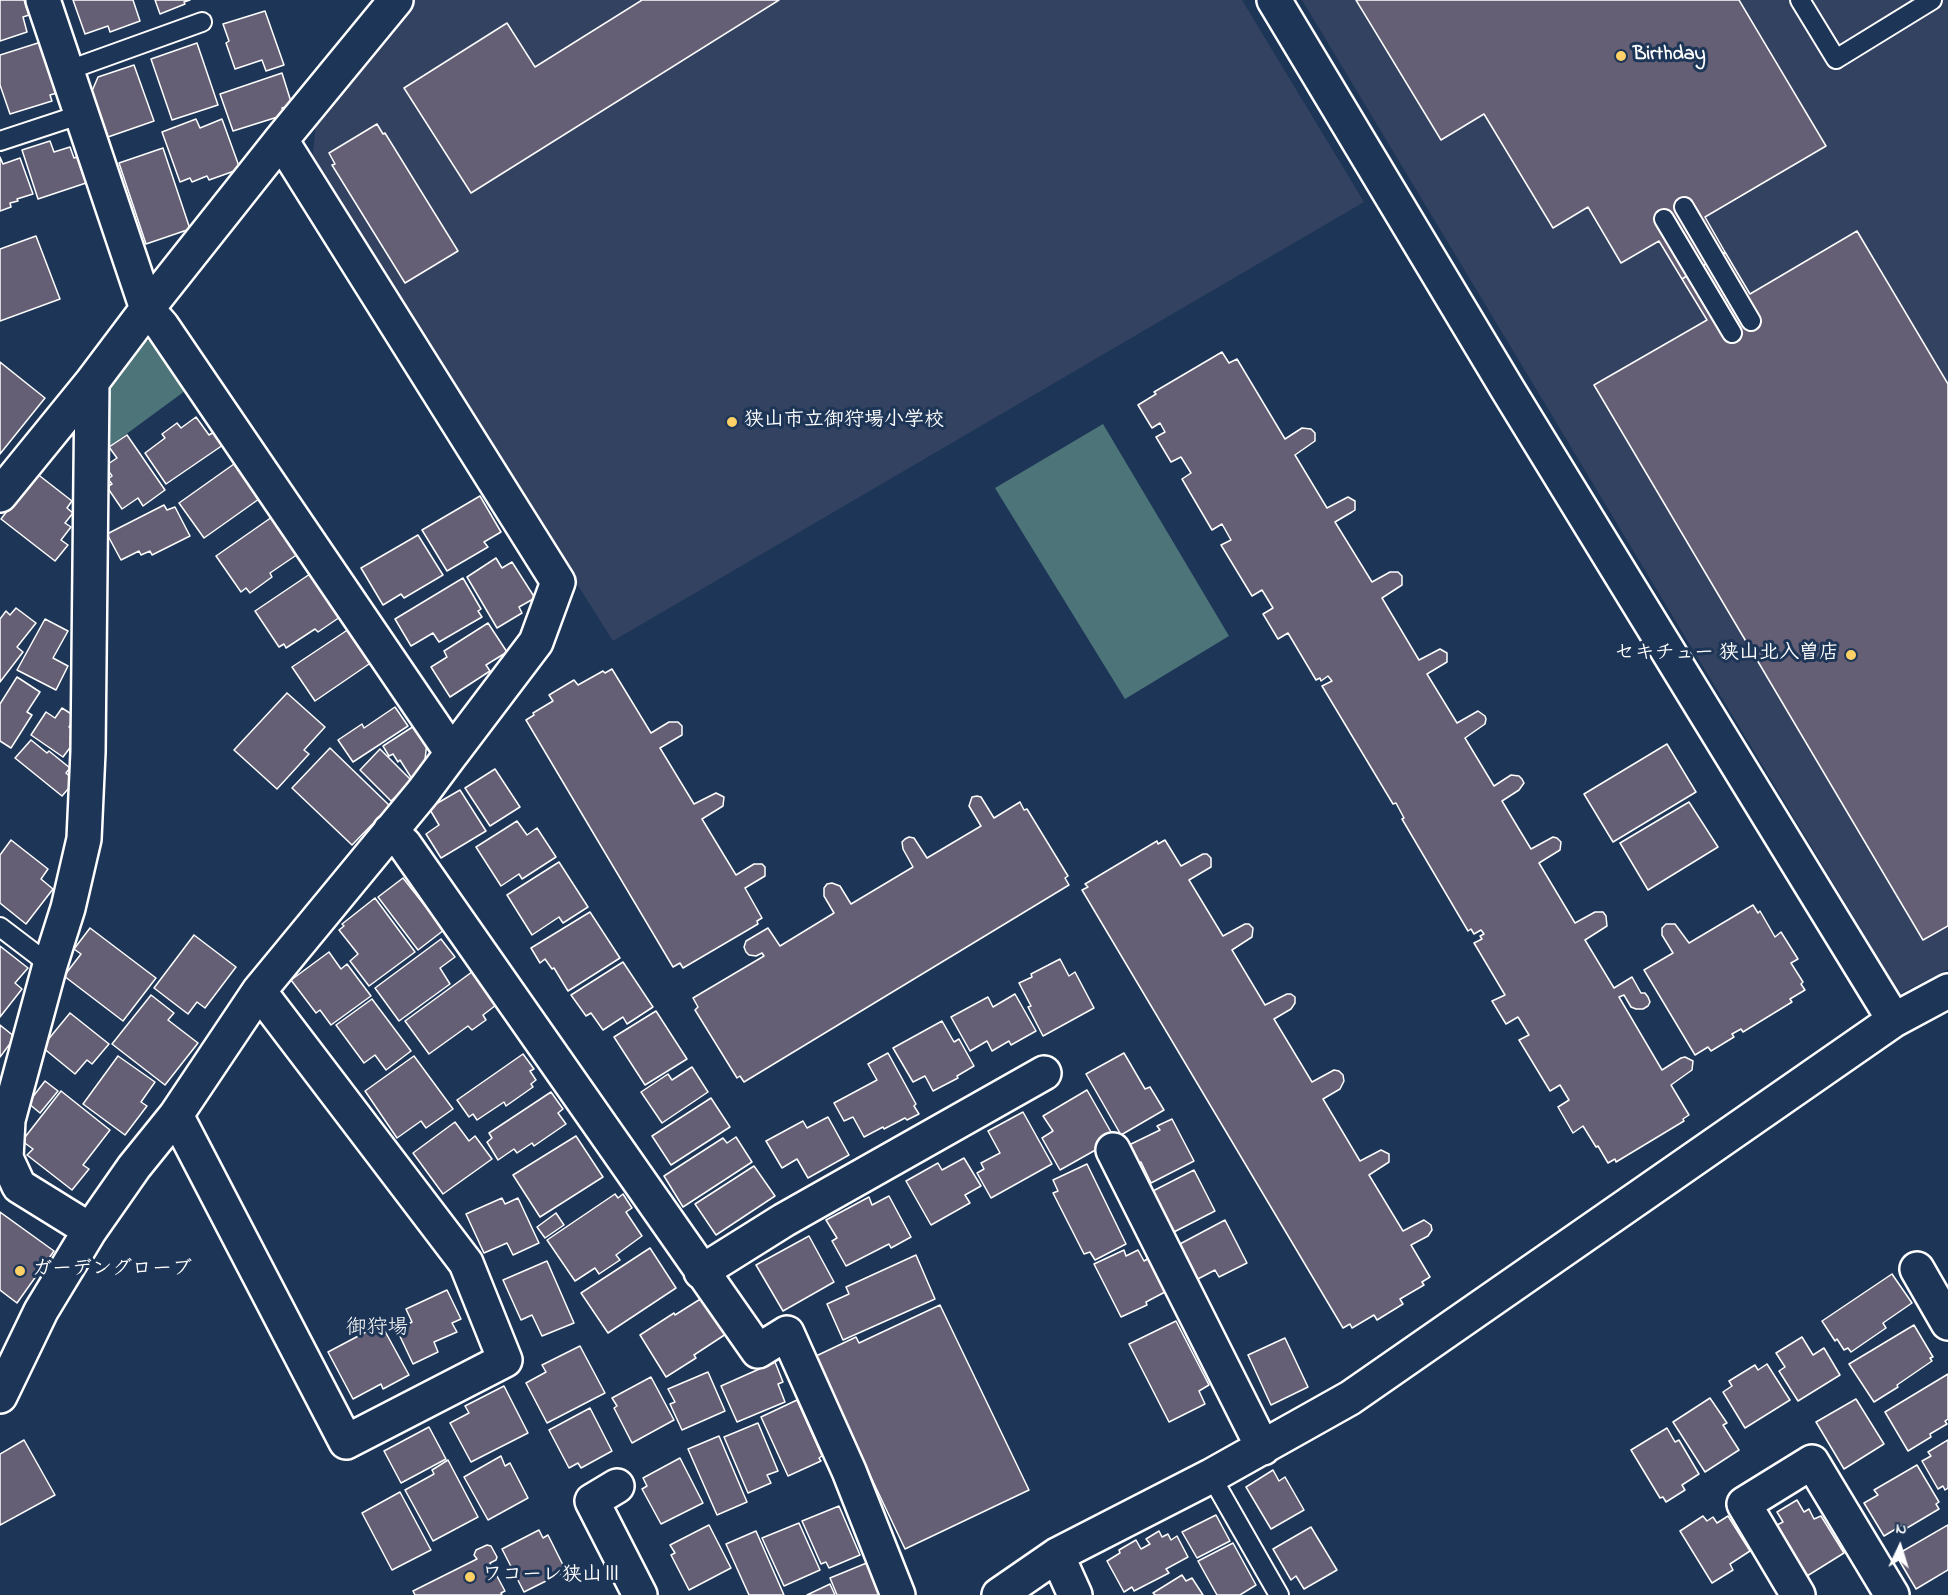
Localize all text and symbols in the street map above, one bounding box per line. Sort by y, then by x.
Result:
place label: Birthday [1633,44,1706,68]
marker: Birthday [1614,49,1628,63]
place label: 狭山市立御狩場小学校 [744,410,944,434]
marker: 狭山市立御狩場小学校 [725,415,739,429]
place label: セキチュー 狭山北入曽店 [1614,643,1839,667]
marker: セキチュー 狭山北入曽店 [1844,648,1858,662]
place label: ガーデングローブ [32,1259,192,1283]
marker: ガーデングローブ [13,1264,27,1278]
district label: 御狩場 [346,1317,408,1343]
north arrow [1870,1517,1930,1577]
text: N [1895,1517,1907,1541]
place label: ワコーレ狭山Ⅲ [482,1565,622,1589]
marker: ワコーレ狭山Ⅲ [463,1570,477,1584]

